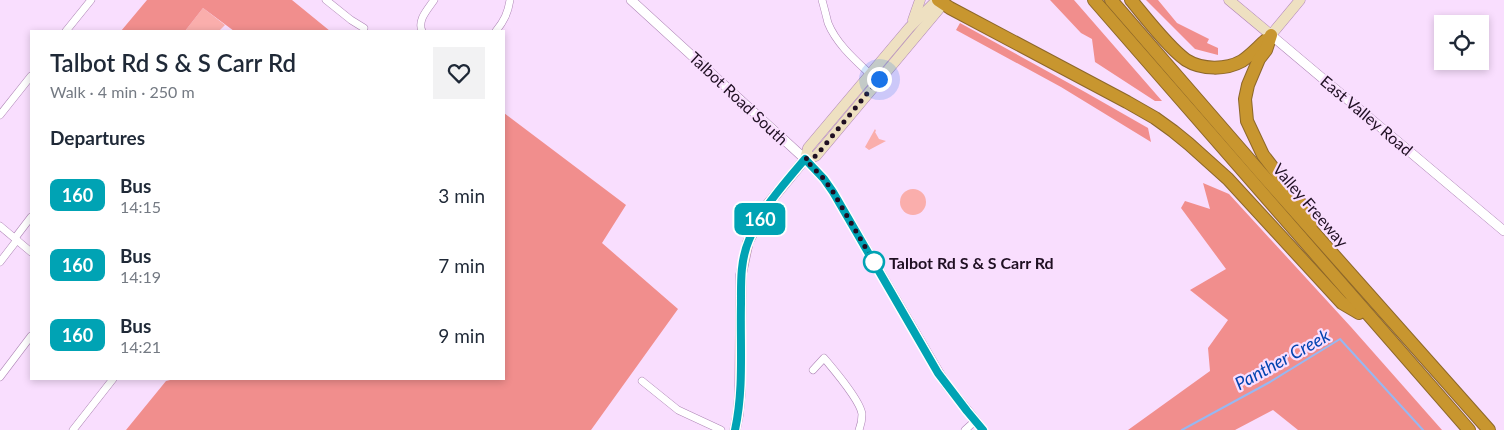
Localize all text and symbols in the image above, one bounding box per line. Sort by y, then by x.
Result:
map controls [1434,15,1489,70]
button: locate [1434,15,1489,70]
button: heart [433,47,485,99]
street label: Talbot Road South [686,47,792,149]
text: Talbot Rd S & S Carr Rd [50,48,296,77]
your location [867,67,892,92]
street label: East Valley Road [1317,71,1417,159]
text: Walk · 4 min · 250 m [50,82,195,101]
text: Departures [50,126,145,149]
street label: Valley Freeway [1270,159,1353,251]
text: Bus [120,174,151,197]
text: 160 [62,184,93,206]
text: 3 min [438,184,485,207]
text: 14:15 [120,197,161,216]
line badge: 160 [731,203,789,235]
text: 160 [744,208,776,230]
text: Bus [120,244,151,267]
marker: Talbot Rd S & S Carr Rd [863,251,885,273]
place label: Talbot Rd S & S Carr Rd [889,253,1054,272]
text: 160 [62,254,93,276]
text: 7 min [438,254,485,277]
text: 14:19 [120,267,161,286]
text: Bus [120,314,151,337]
text: 160 [62,324,93,346]
text: 9 min [438,324,485,347]
water label: Panther Creek [1231,324,1334,394]
text: 14:21 [120,337,161,356]

